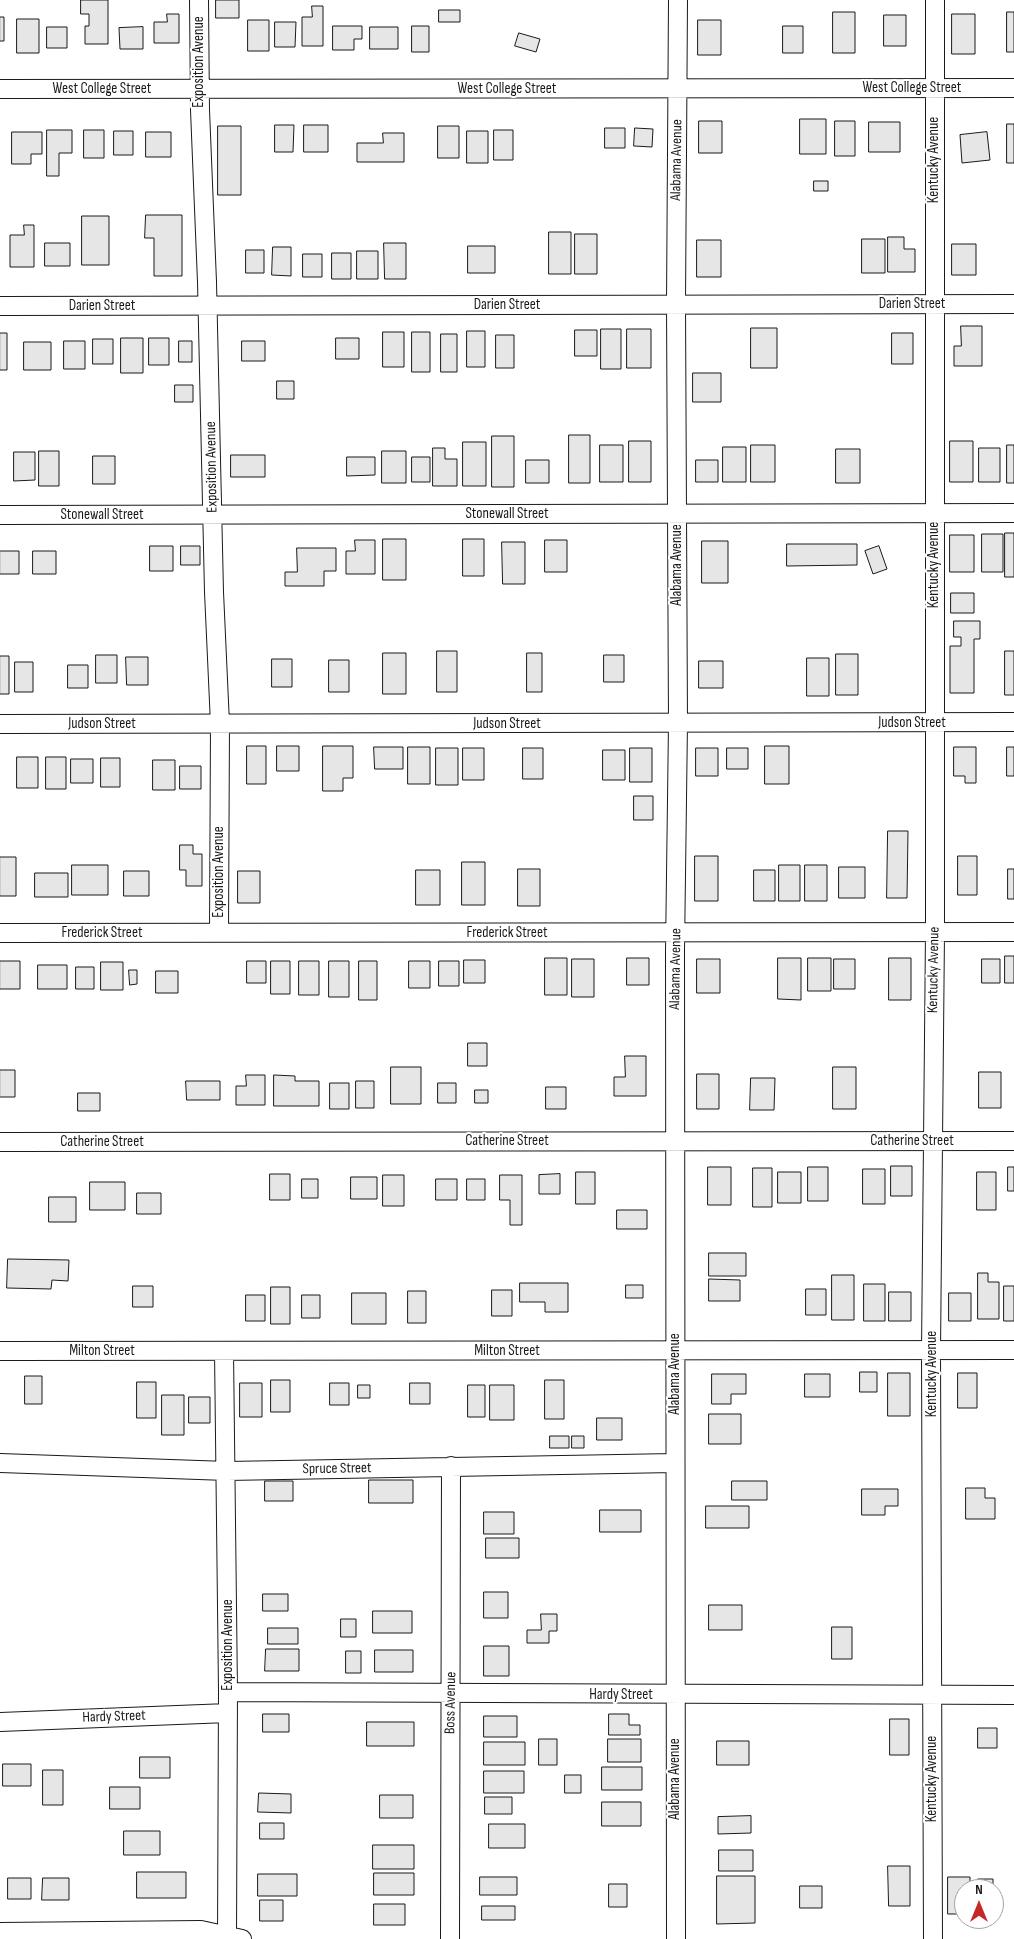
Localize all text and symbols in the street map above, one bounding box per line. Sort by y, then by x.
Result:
street label: Exposition Avenue [190,16,208,108]
street label: West College Street [863,79,961,97]
street label: West College Street [53,80,151,98]
street label: West College Street [458,80,556,98]
street label: Kentucky Avenue [925,117,943,203]
street label: Alabama Avenue [667,119,687,201]
street label: Darien Street [879,295,945,313]
street label: Darien Street [474,296,540,314]
street label: Darien Street [69,297,135,315]
street label: Exposition Avenue [202,421,222,513]
street label: Stonewall Street [465,505,549,523]
street label: Stonewall Street [60,506,144,524]
street label: Kentucky Avenue [925,522,943,608]
street label: Alabama Avenue [668,524,686,606]
street label: Judson Street [878,714,946,732]
street label: Judson Street [68,715,136,733]
street label: Judson Street [473,715,541,733]
street label: Exposition Avenue [210,826,228,918]
street label: Frederick Street [62,924,142,942]
street label: Frederick Street [467,924,547,942]
street label: Kentucky Avenue [924,927,944,1013]
street label: Alabama Avenue [666,928,686,1010]
street label: Catherine Street [465,1132,549,1150]
street label: Catherine Street [870,1132,954,1150]
street label: Catherine Street [60,1133,144,1151]
street label: Kentucky Avenue [923,1331,941,1417]
street label: Alabama Avenue [666,1333,684,1415]
street label: Milton Street [69,1342,135,1360]
street label: Milton Street [474,1342,540,1360]
street label: Spruce Street [302,1459,372,1479]
street label: Exposition Avenue [219,1599,237,1691]
street label: Boss Avenue [441,1672,461,1734]
street label: Hardy Street [589,1686,653,1704]
street label: Hardy Street [82,1707,146,1727]
street label: Kentucky Avenue [923,1736,941,1822]
street label: Alabama Avenue [666,1738,684,1820]
north arrow [954,1879,1004,1929]
text: N [975,1881,983,1898]

